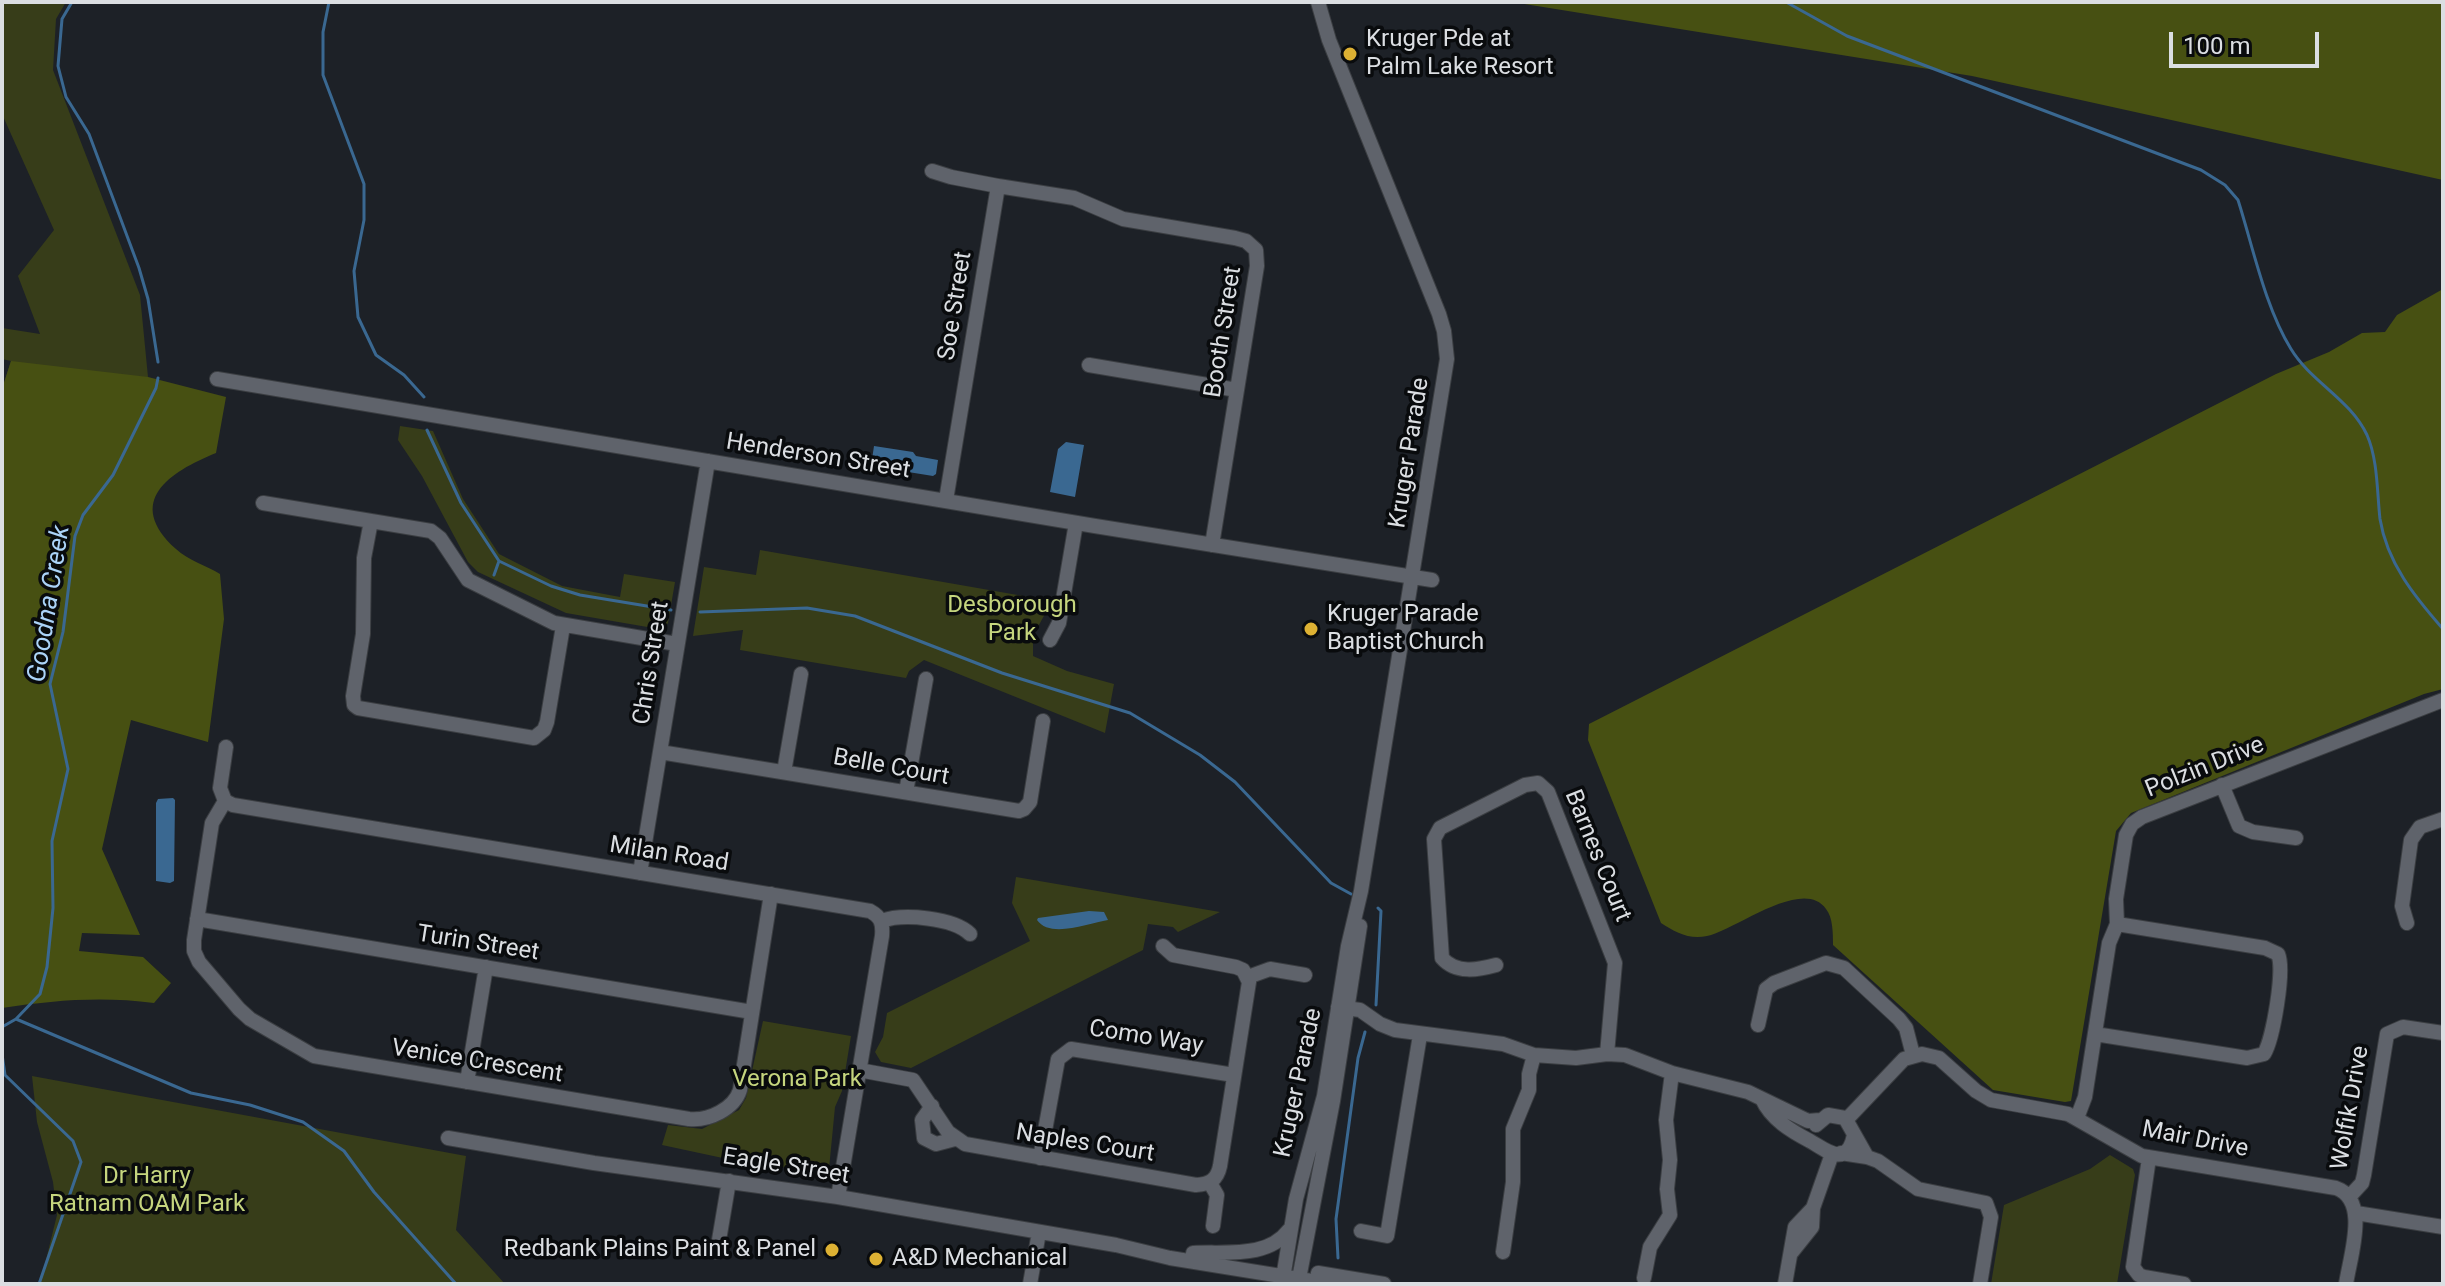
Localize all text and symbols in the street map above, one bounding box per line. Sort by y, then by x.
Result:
scale bar [2173,16,2323,66]
place label: Kruger Pde at Palm Lake Resort [1366,26,1554,82]
text: 100 m [2183,32,2250,60]
marker: Kruger Pde at Palm Lake Resort [1341,45,1359,63]
street label: Soe Street [933,249,979,363]
street label: Booth Street [1199,264,1249,400]
street label: Kruger Parade [1384,376,1436,530]
street label: Henderson Street [724,428,912,486]
water label: Goodna Creek [22,523,78,685]
park label: Desborough Park [947,592,1077,648]
street label: Chris Street [628,599,676,727]
place label: Kruger Parade Baptist Church [1327,601,1484,657]
marker: Kruger Parade Baptist Church [1302,620,1320,638]
street label: Polzin Drive [2141,731,2269,805]
street label: Belle Court [831,744,951,792]
street label: Barnes Court [1558,786,1636,926]
street label: Milan Road [608,831,730,879]
street label: Turin Street [415,920,541,968]
street label: Kruger Parade [1269,1006,1329,1160]
street label: Como Way [1087,1015,1205,1061]
street label: Venice Crescent [389,1034,565,1090]
street label: Wolfik Drive [2326,1044,2376,1172]
park label: Verona Park [732,1066,862,1094]
street label: Mair Drive [2139,1116,2251,1164]
street label: Naples Court [1014,1119,1156,1169]
street label: Eagle Street [721,1143,851,1191]
park label: Dr Harry Ratnam OAM Park [49,1163,245,1219]
place label: Redbank Plains Paint & Panel [504,1236,816,1264]
marker: Redbank Plains Paint & Panel [823,1241,841,1259]
place label: A&D Mechanical [892,1245,1067,1273]
marker: A&D Mechanical [867,1250,885,1268]

